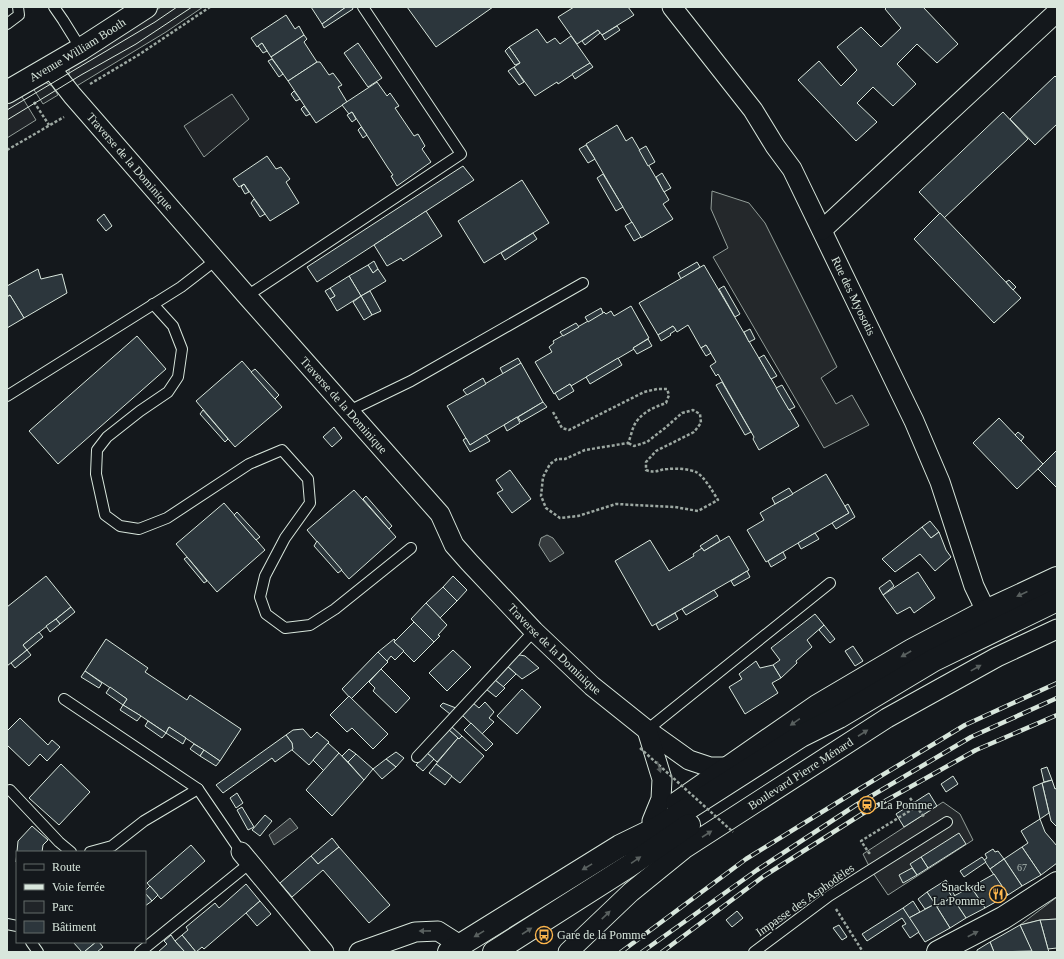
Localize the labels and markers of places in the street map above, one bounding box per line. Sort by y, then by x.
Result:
station icon: La Pomme [857,795,877,815]
place label: La Pomme [880,798,932,812]
place label: Snack de La Pomme [933,880,985,908]
restaurant icon: Snack de La Pomme [988,884,1008,904]
bus stop icon: Gare de la Pomme [534,925,554,945]
place label: Gare de la Pomme [557,928,646,942]

